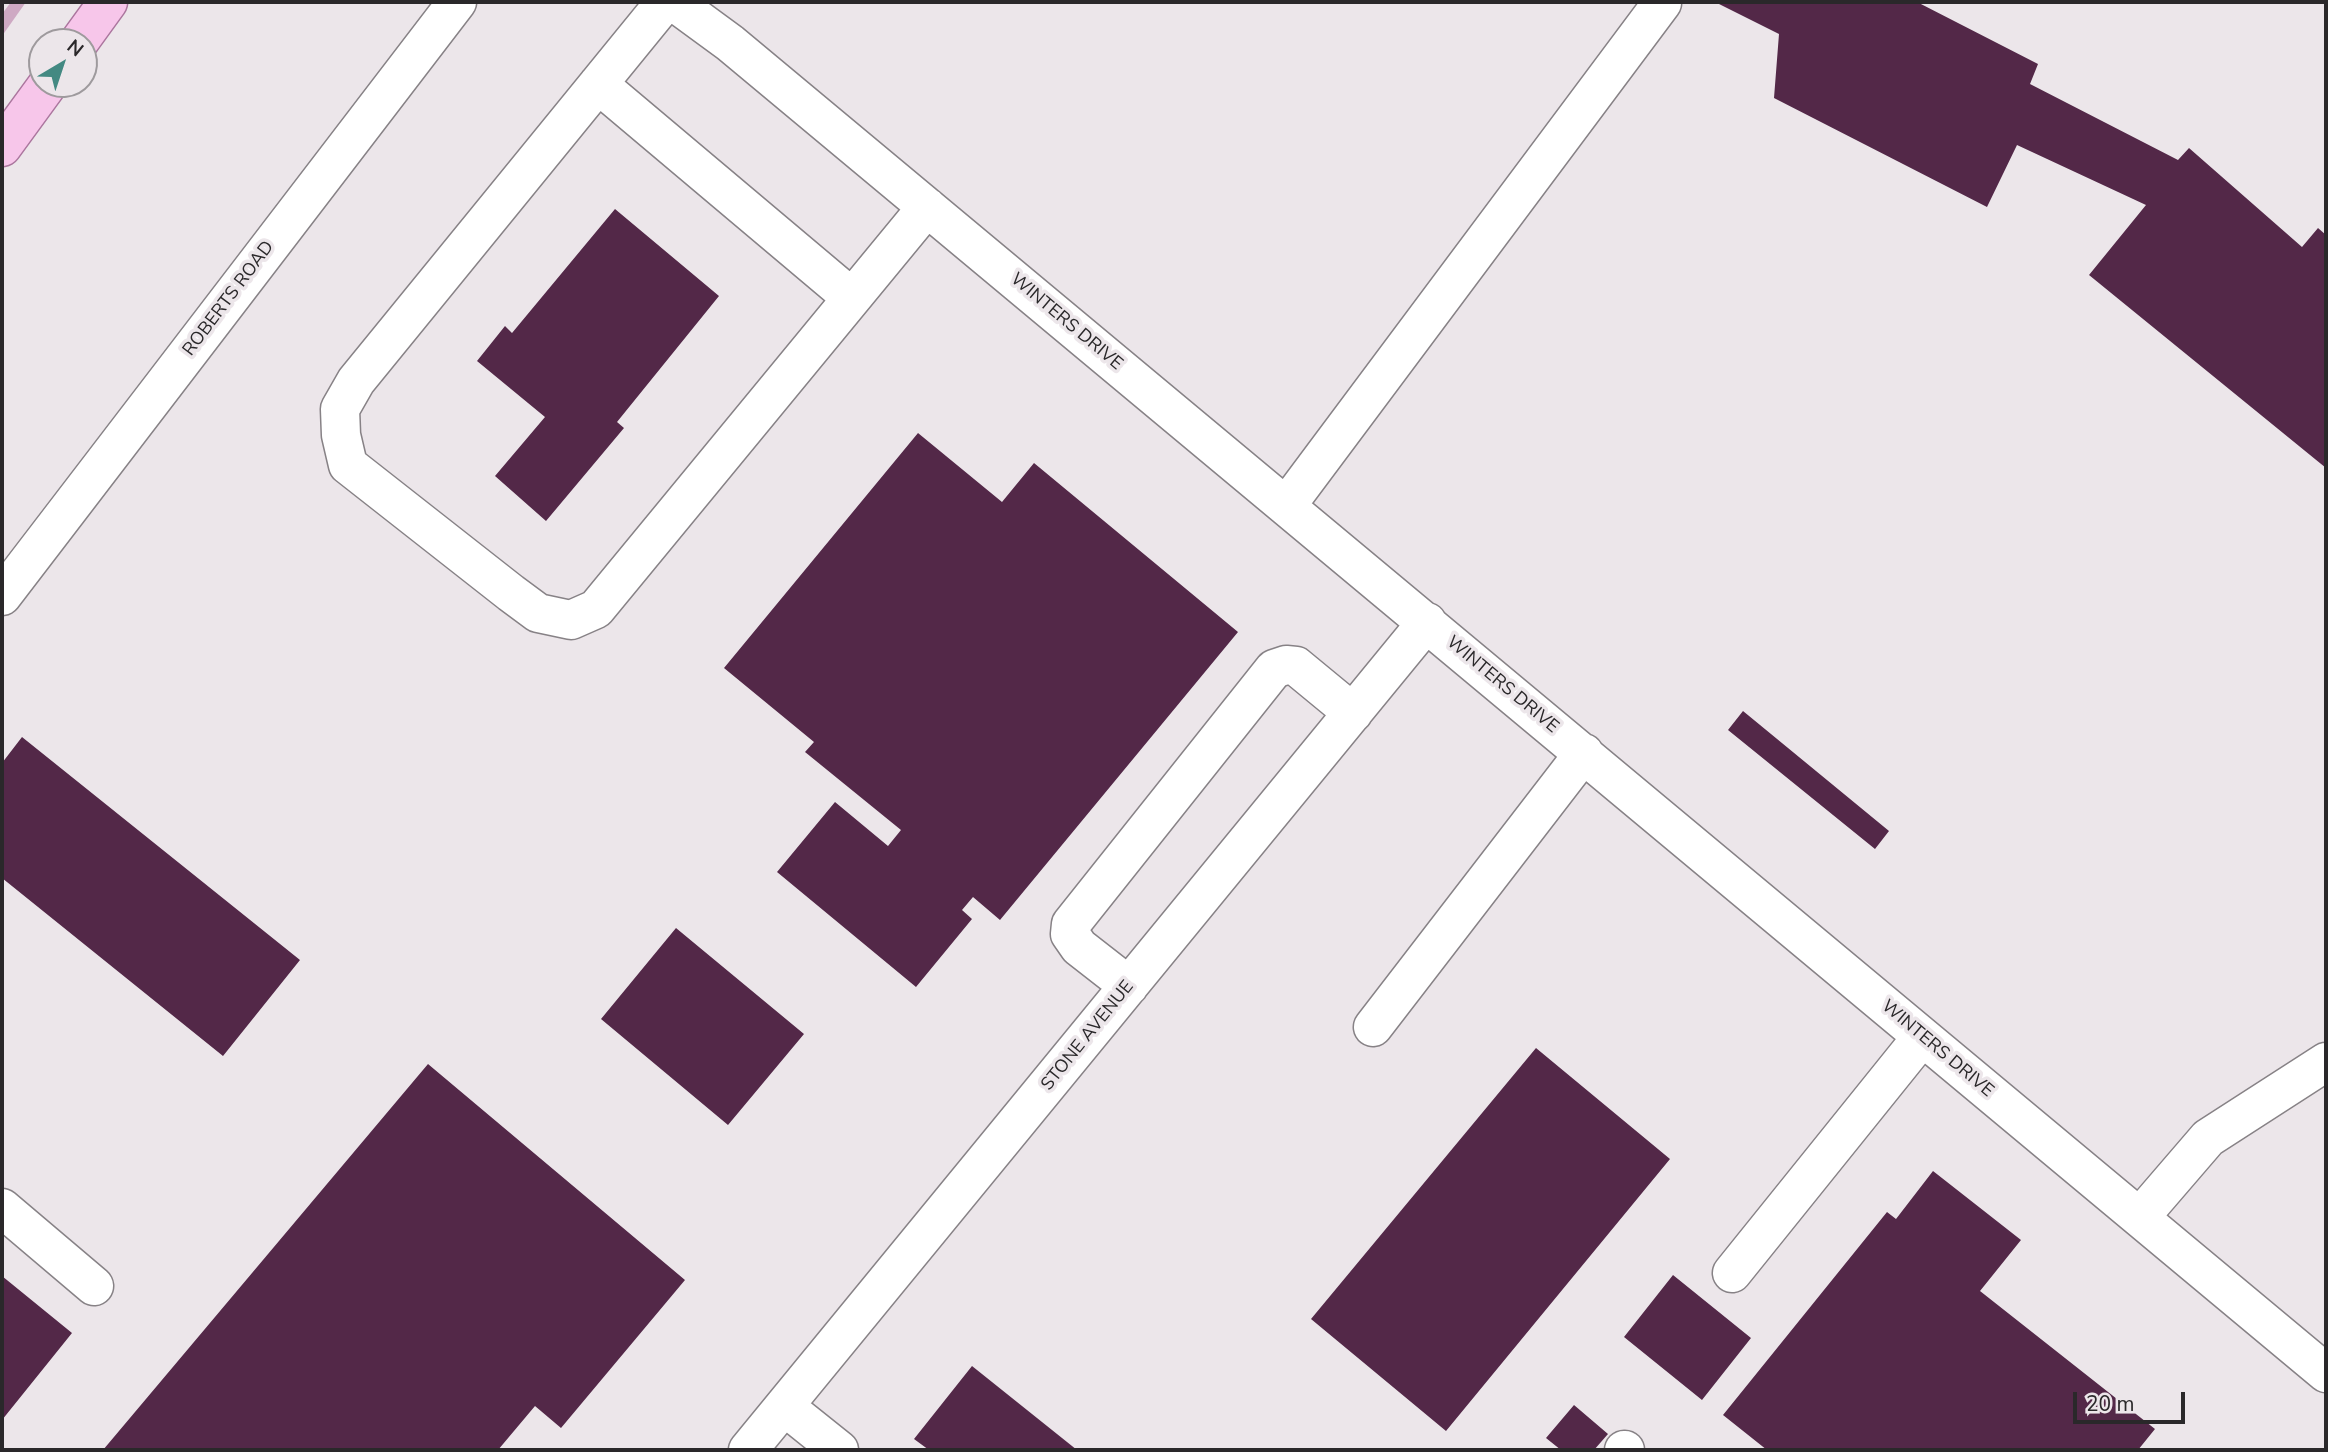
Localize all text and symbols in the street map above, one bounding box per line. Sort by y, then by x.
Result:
north arrow [28,28,98,98]
text: N [61,34,89,63]
street label: ROBERTS ROAD [179,237,279,361]
street label: WINTERS DRIVE [1006,269,1126,375]
street label: WINTERS DRIVE [1442,632,1562,738]
street label: STONE AVENUE [1037,977,1139,1095]
street label: WINTERS DRIVE [1877,996,1997,1102]
scale bar [2076,1378,2188,1422]
text: 20 m [2086,1390,2135,1418]

